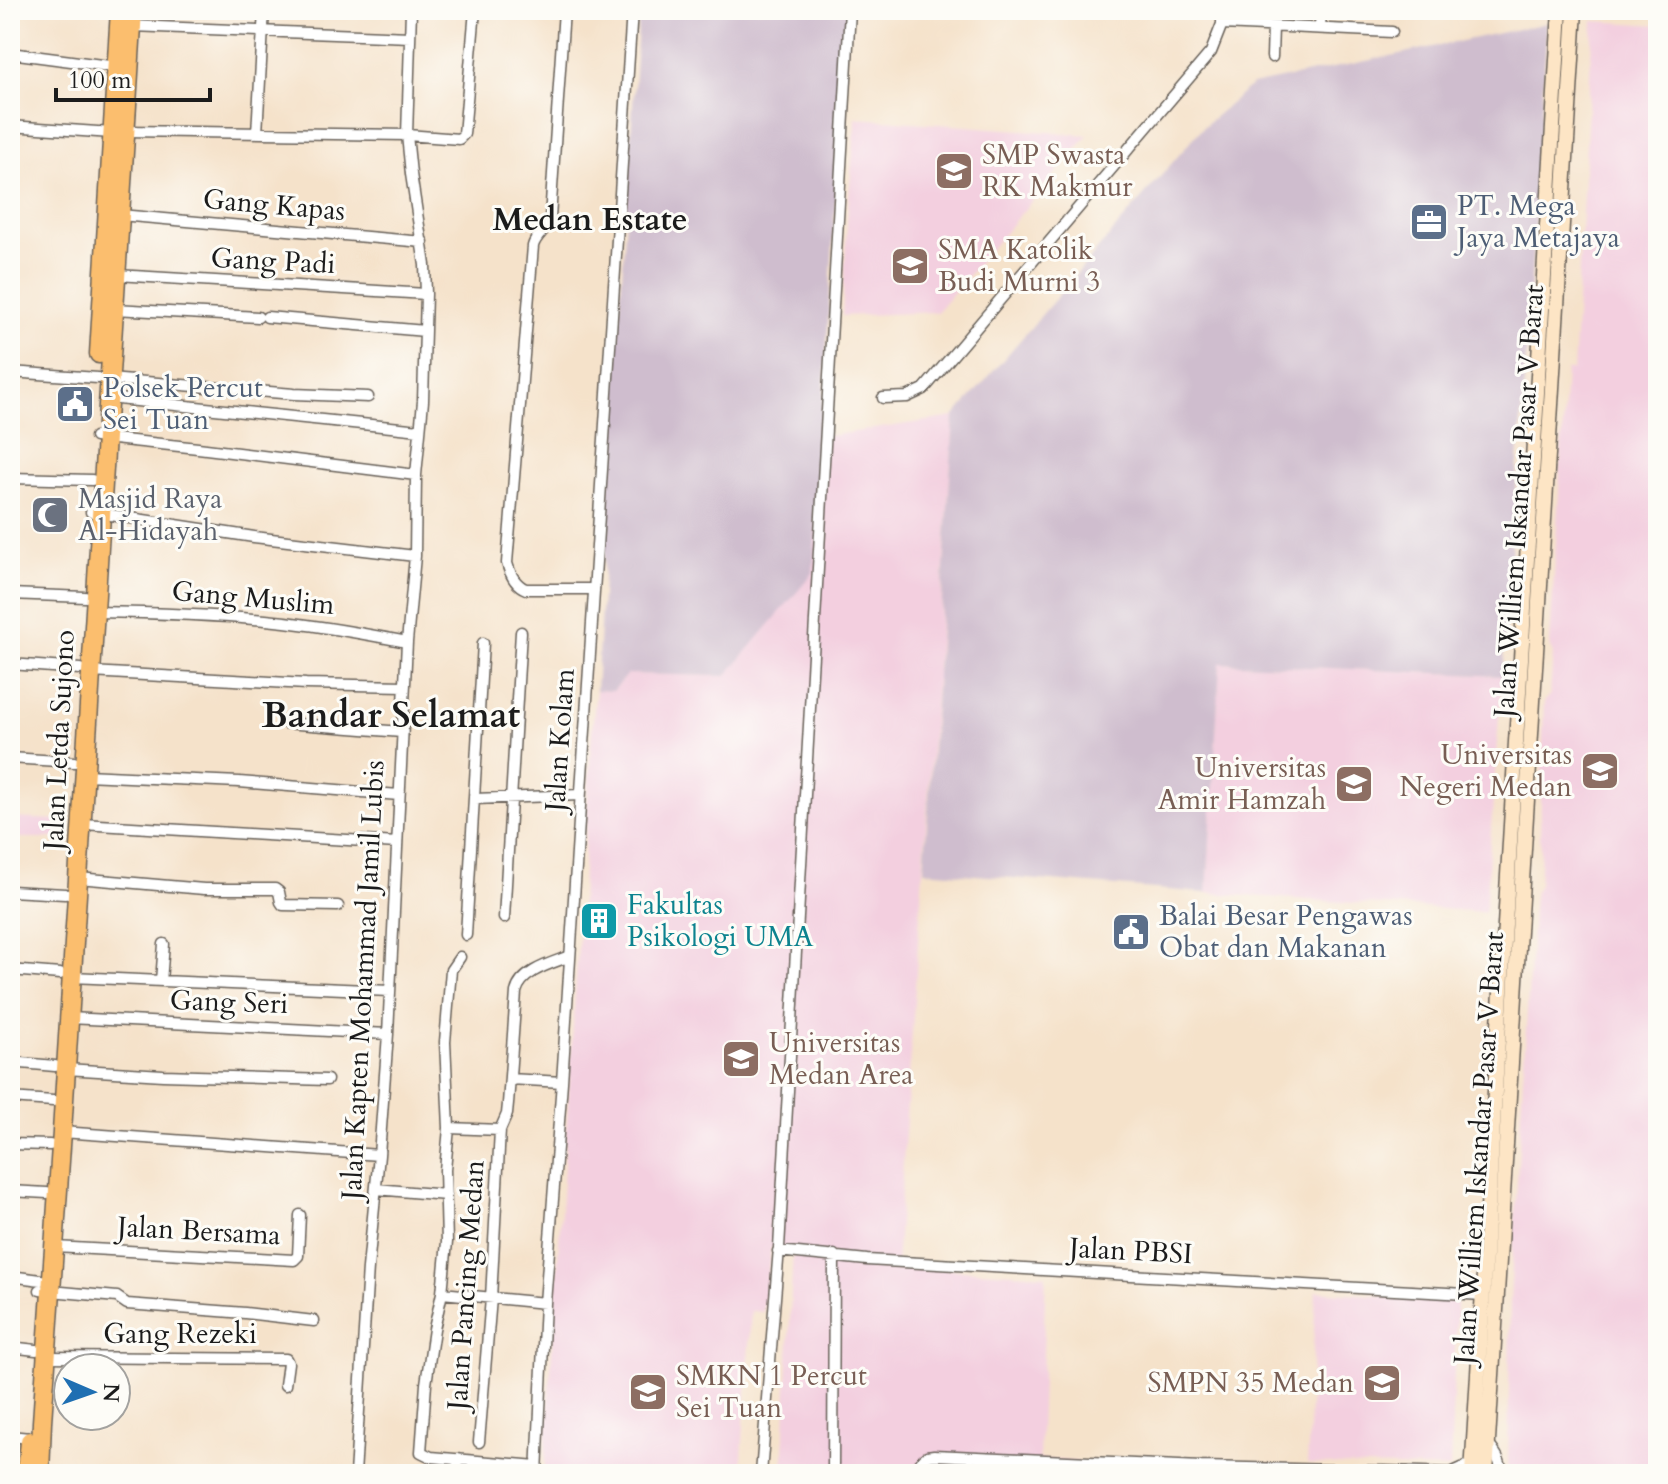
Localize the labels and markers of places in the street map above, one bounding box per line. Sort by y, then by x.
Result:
place label: SMP Swasta RK Makmur [982,136,1133,206]
school or university icon: SMP Swasta RK Makmur [933,150,975,192]
place label: PT. Mega Jaya Metajaya [1453,187,1620,257]
office icon: PT. Mega Jaya Metajaya [1408,201,1450,243]
place label: SMA Katolik Budi Murni 3 [938,231,1100,301]
school or university icon: SMA Katolik Budi Murni 3 [889,245,931,287]
place label: Polsek Percut Sei Tuan [103,369,263,439]
public building icon: Polsek Percut Sei Tuan [54,383,96,425]
place label: Masjid Raya Al-Hidayah [78,480,222,550]
mosque icon: Masjid Raya Al-Hidayah [29,494,71,536]
place label: Universitas Negeri Medan [1399,736,1572,806]
place label: Universitas Amir Hamzah [1158,749,1326,819]
school or university icon: Universitas Negeri Medan [1579,750,1621,792]
school or university icon: Universitas Amir Hamzah [1333,763,1375,805]
place label: Fakultas Psikologi UMA [627,886,813,956]
place label: Balai Besar Pengawas Obat dan Makanan [1159,897,1413,967]
building icon: Fakultas Psikologi UMA [578,900,620,942]
public building icon: Balai Besar Pengawas Obat dan Makanan [1110,911,1152,953]
place label: Universitas Medan Area [769,1024,913,1094]
school or university icon: Universitas Medan Area [720,1038,762,1080]
place label: SMKN 1 Percut Sei Tuan [676,1357,867,1427]
school or university icon: SMPN 35 Medan [1361,1362,1403,1404]
place label: SMPN 35 Medan [1147,1364,1354,1402]
school or university icon: SMKN 1 Percut Sei Tuan [627,1371,669,1413]

